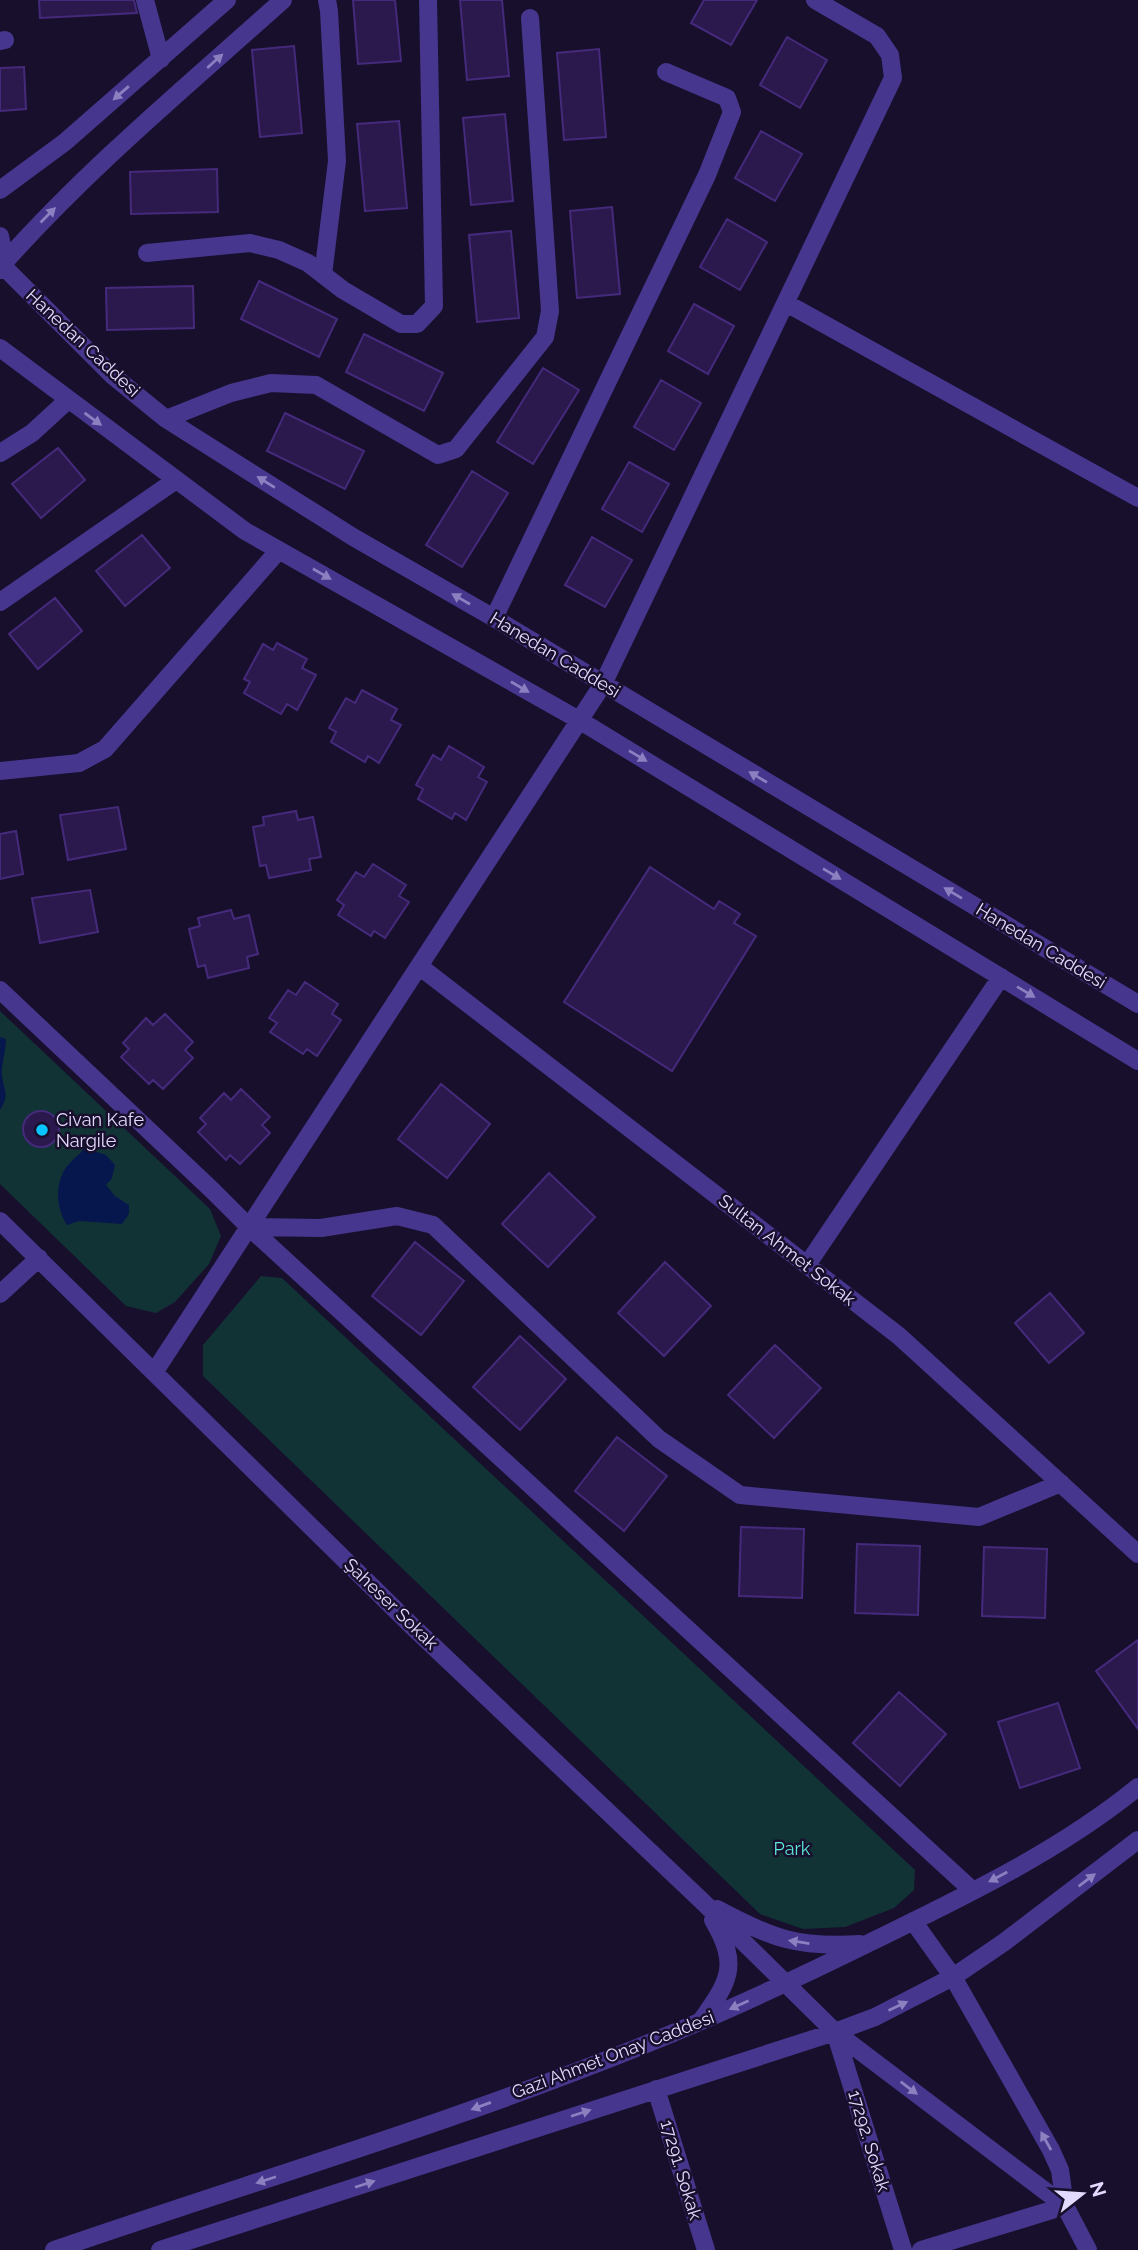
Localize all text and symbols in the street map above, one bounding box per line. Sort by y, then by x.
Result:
one-way arrow [206,53,224,69]
one-way arrow [112,85,129,100]
one-way arrow [39,207,55,224]
street label: Hanedan Caddesi [22,285,145,401]
one-way arrow [84,412,103,426]
one-way arrow [256,475,275,488]
one-way arrow [312,568,332,580]
one-way arrow [451,593,470,605]
street label: Hanedan Caddesi [486,607,624,702]
one-way arrow [510,680,529,693]
one-way arrow [628,750,647,762]
one-way arrow [748,771,768,783]
one-way arrow [822,868,841,881]
one-way arrow [944,887,963,900]
street label: Hanedan Caddesi [972,898,1110,993]
one-way arrow [1017,986,1036,999]
place label: Civan Kafe Nargile [56,1109,144,1151]
marker: Civan Kafe Nargile [34,1122,50,1138]
street label: Sultan Ahmet Sokak [715,1190,860,1310]
street label: Şaheser Sokak [340,1554,443,1654]
park label: Park [774,1838,811,1859]
one-way arrow [989,1871,1008,1883]
one-way arrow [1077,1872,1095,1887]
one-way arrow [788,1936,810,1947]
one-way arrow [729,1999,749,2011]
one-way arrow [888,2000,908,2012]
street label: Gazi Ahmet Onay Caddesi [509,2006,717,2103]
one-way arrow [900,2081,918,2095]
street label: 17292. Sokak [844,2088,895,2195]
one-way arrow [471,2101,492,2112]
one-way arrow [571,2108,592,2118]
street label: 17291. Sokak [656,2117,707,2223]
one-way arrow [1040,2132,1052,2151]
north arrow [1047,2159,1117,2229]
one-way arrow [256,2175,277,2186]
one-way arrow [355,2178,376,2189]
text: N [1086,2179,1111,2199]

